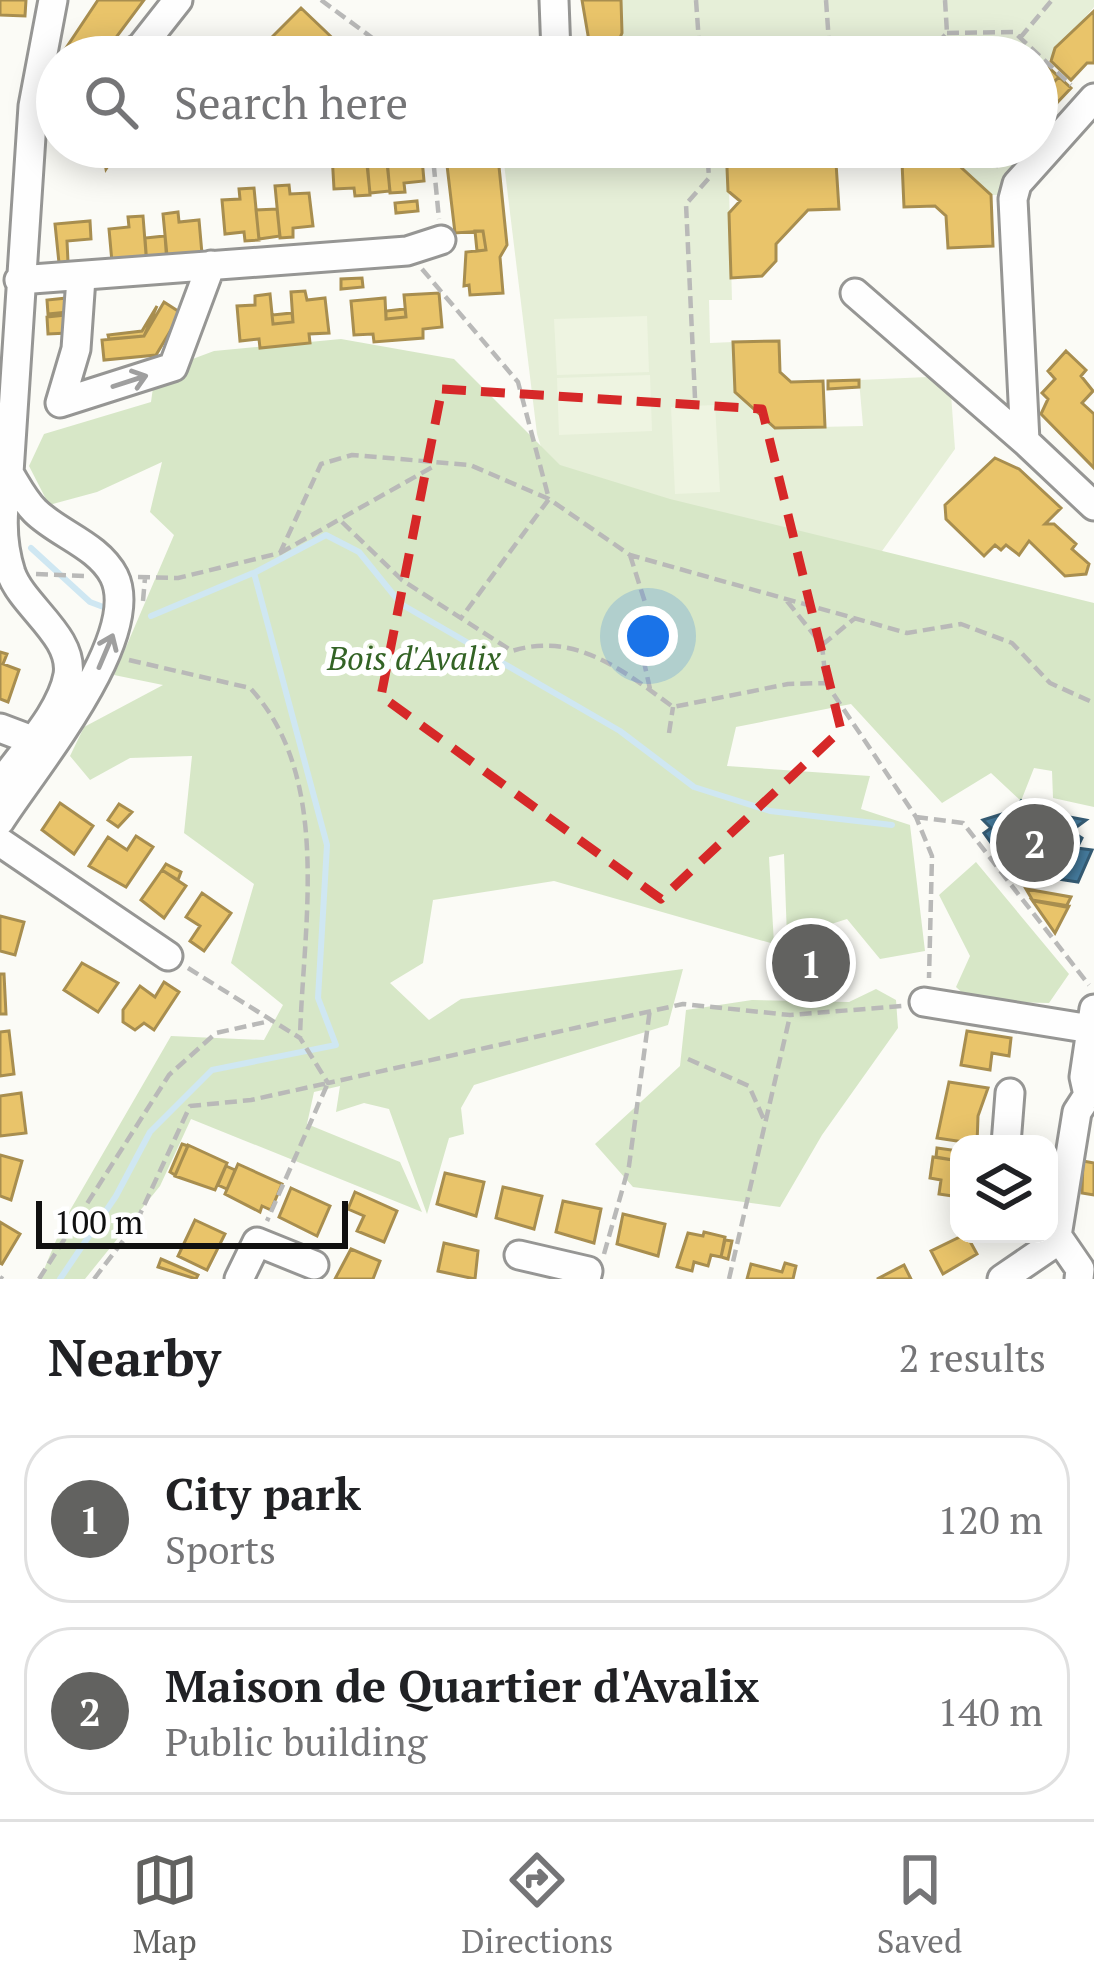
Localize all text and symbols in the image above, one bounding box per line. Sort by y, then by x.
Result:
search box [36,36,1058,168]
icon: search [78,69,144,135]
text: Search here [174,72,408,132]
one-way arrow [110,368,148,390]
your location [618,606,678,666]
one-way arrow [97,633,118,670]
park label: Bois d'Avalix [326,636,502,679]
pin: 2 [996,798,1074,888]
pin: 1 [772,918,850,1008]
map controls [950,1135,1058,1243]
button: layers [950,1135,1058,1243]
scale bar [36,1195,348,1248]
text: 100 m [54,1200,143,1243]
text: Nearby [48,1323,221,1391]
text: 2 results [899,1331,1046,1383]
text: City park [165,1463,361,1523]
text: 1 [79,1493,101,1545]
text: 120 m [938,1493,1043,1545]
text: Sports [165,1523,276,1575]
text: Maison de Quartier d'Avalix [165,1655,759,1715]
text: 2 [79,1685,101,1737]
text: 140 m [938,1685,1043,1737]
text: Public building [165,1715,427,1767]
tab: Map [132,1847,198,1962]
tab: Directions [461,1847,613,1962]
tab: Saved [877,1847,962,1962]

